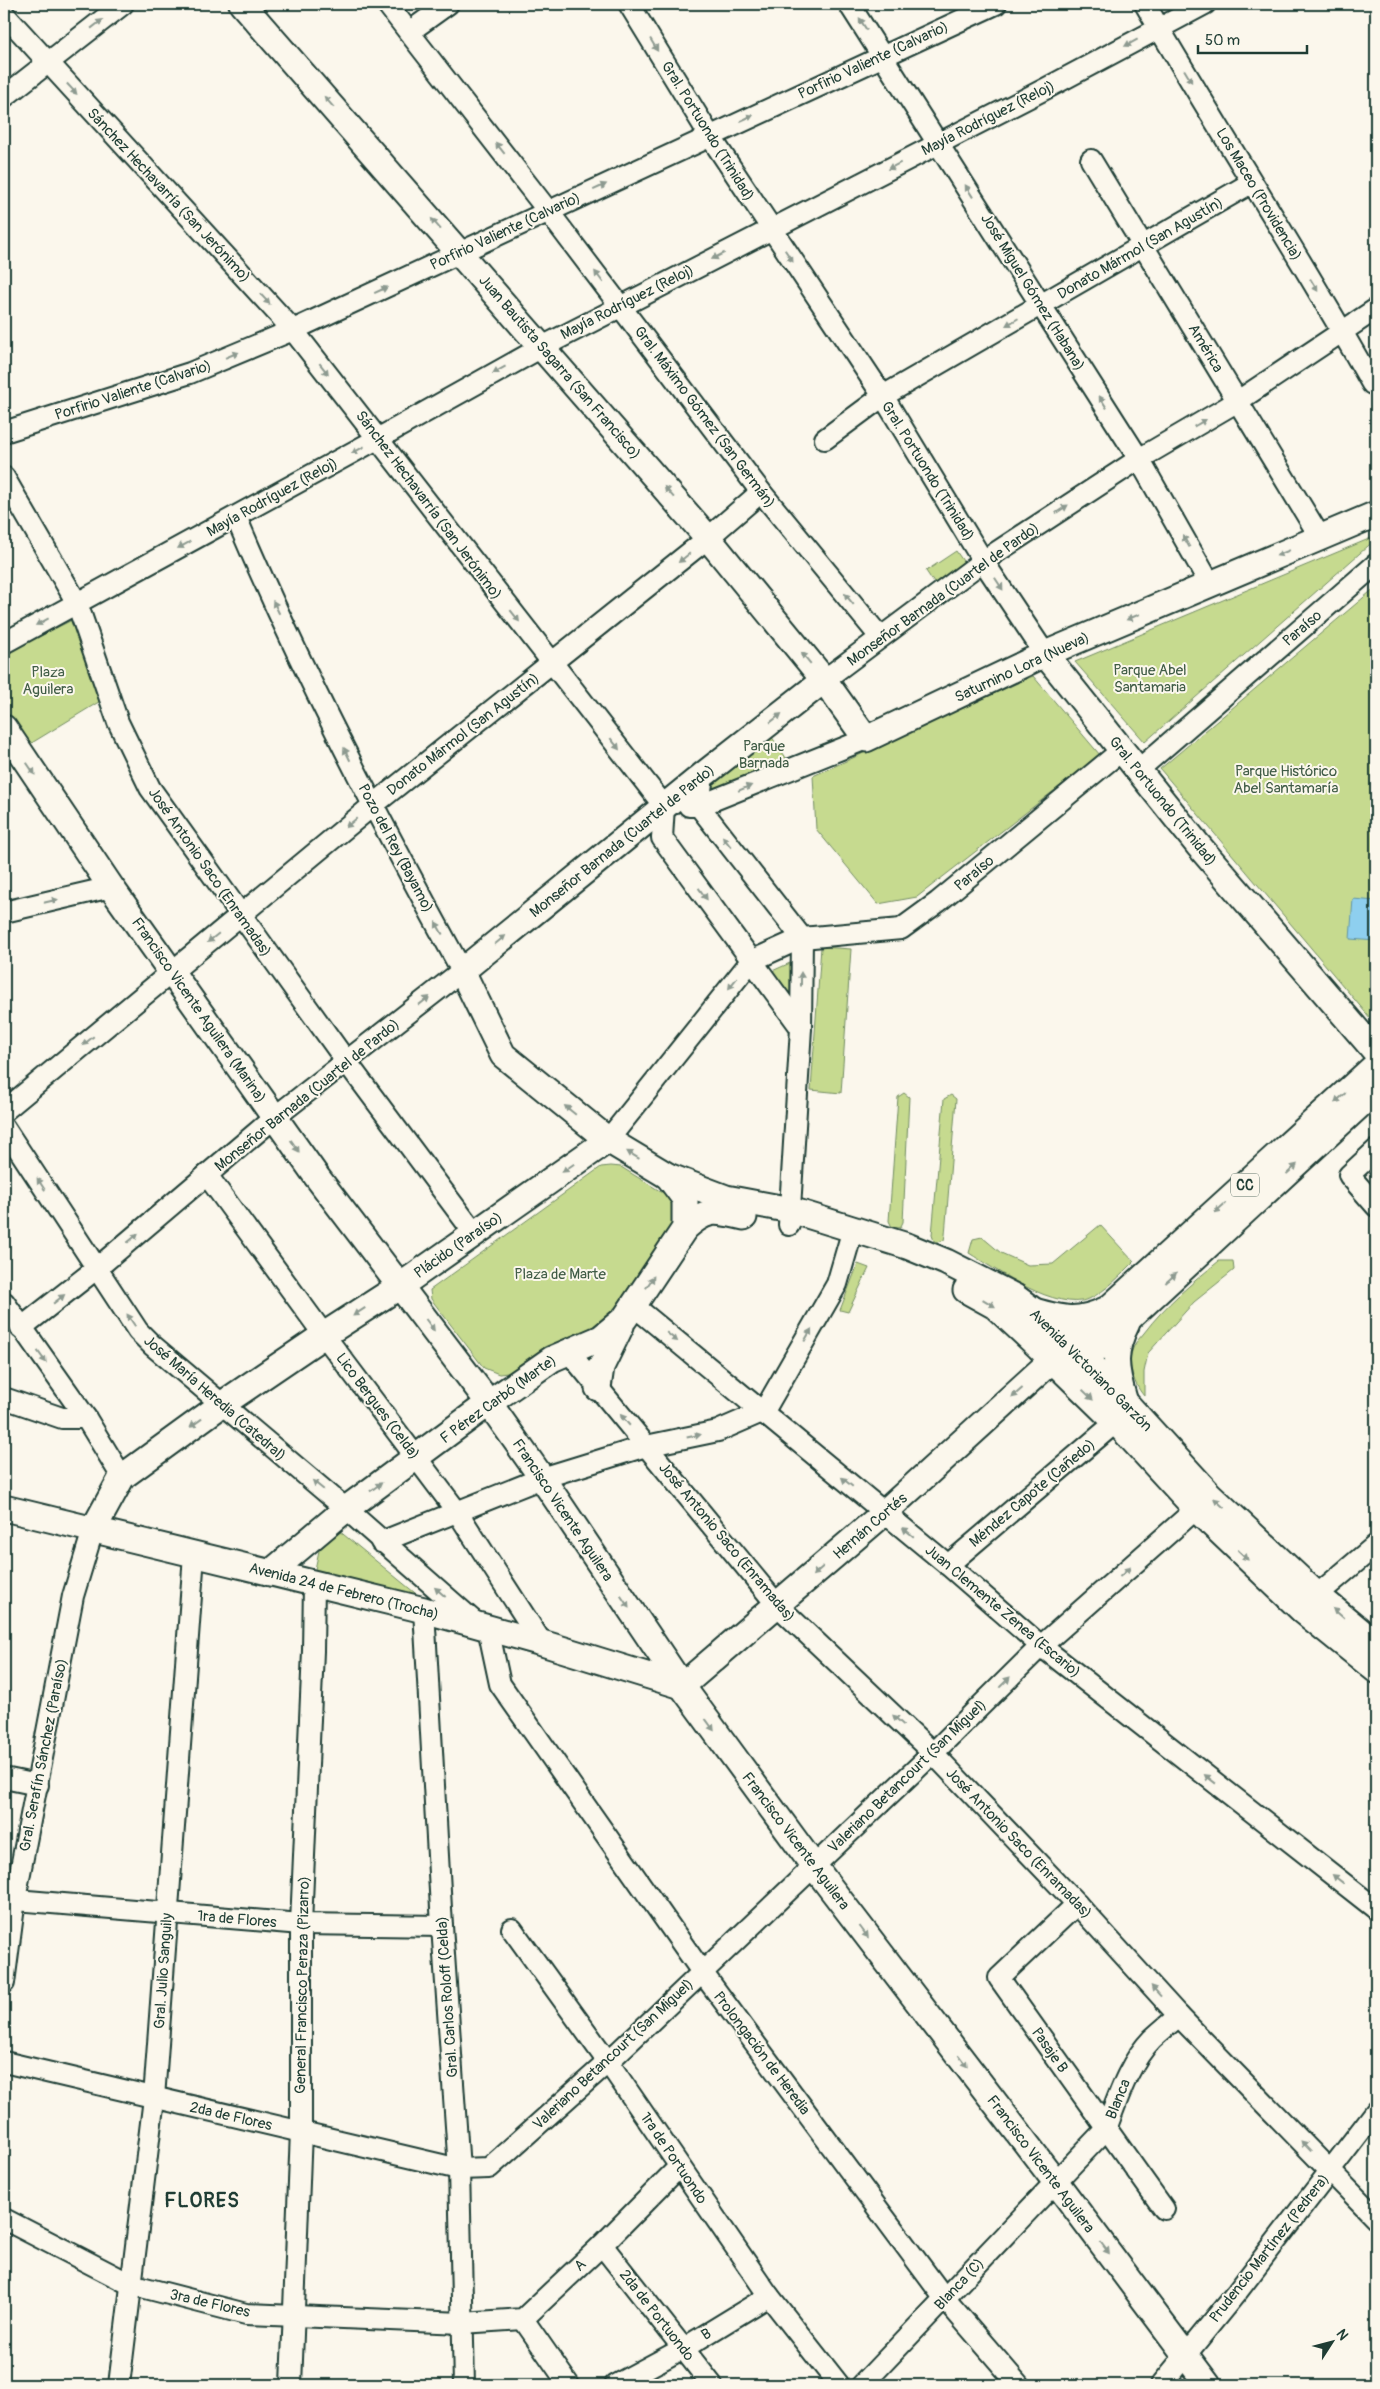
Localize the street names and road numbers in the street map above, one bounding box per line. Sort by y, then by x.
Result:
street label: Porfirio Valiente (Calvario) [795,17,951,104]
street label: Gral. Portuondo (Trinidad) [657,58,758,205]
street label: Mayía Rodríguez (Reloj) [918,77,1058,160]
street label: Sánchez Hechavarría (San Jerónimo) [83,104,255,286]
street label: Los Maceo (Providencia) [1211,124,1306,264]
street label: Porfirio Valiente (Calvario) [427,188,583,275]
street label: Donato Mármol (San Agustín) [1054,193,1227,304]
street label: José Miguel Gómez (Habana) [976,210,1089,374]
street label: Mayía Rodríguez (Reloj) [557,261,697,344]
street label: Juan Bautista Sagarra (San Francisco) [474,271,645,463]
street label: América [1184,320,1227,376]
street label: Gral. Máximo Gómez (San Germán) [630,322,779,512]
street label: Porfirio Valiente (Calvario) [52,356,214,425]
street label: Gral. Portuondo (Trinidad) [877,398,978,545]
street label: Sánchez Hechavarría (San Jerónimo) [351,407,506,603]
street label: Mayía Rodríguez (Reloj) [203,453,341,541]
street label: Monseñor Barnada (Cuartel de Pardo) [844,518,1043,670]
street label: Paraíso [1279,606,1326,651]
street label: Saturnino Lora (Nueva) [952,628,1093,707]
street label: Donato Mármol (San Agustín) [383,669,543,800]
street label: Gral. Portuondo (Trinidad) [1105,733,1221,870]
street label: Monseñor Barnada (Cuartel de Pardo) [526,761,719,922]
street label: Pozo del Rey (Bayamo) [354,781,438,916]
street label: José Antonio Saco (Enramadas) [144,784,275,961]
street label: Paraíso [951,851,998,895]
street label: Francisco Vicente Aguilera (Marina) [127,914,270,1107]
street label: Monseñor Barnada (Cuartel de Pardo) [211,1015,404,1176]
road number: CC [1231,1174,1259,1196]
street label: Plácido (Paraíso) [410,1208,506,1283]
street label: Avenida Victoriano Garzón [1025,1305,1156,1436]
street label: José María Heredia (Catedral) [140,1331,290,1465]
street label: Lico Bergues (Celda) [331,1349,424,1463]
street label: F Pérez Carbó (Marte) [436,1351,560,1448]
street label: Méndez Capote (Cañedo) [965,1435,1099,1552]
street label: Francisco Vicente Aguilera [508,1436,617,1585]
street label: José Antonio Saco (Enramadas) [654,1459,799,1626]
street label: Hernán Cortés [829,1489,912,1564]
street label: Juan Clemente Zenea (Escario) [921,1541,1084,1682]
street label: Avenida 24 de Febrero (Trocha) [247,1559,441,1624]
street label: Gral. Serafín Sánchez (Paraíso) [15,1657,72,1853]
street label: Valeriano Betancourt (San Miguel) [824,1696,991,1857]
street label: José Antonio Saco (Enramadas) [942,1764,1096,1923]
street label: Francisco Vicente Aguilera [738,1769,854,1914]
street label: General Francisco Peraza (Pizarro) [291,1876,314,2094]
street label: 1ra de Flores [197,1907,278,1932]
street label: Gral. Julio Sanguily [150,1912,177,2030]
street label: Gral. Carlos Roloff (Celda) [432,1916,463,2078]
street label: Valeriano Betancourt (San Miguel) [529,1975,698,2134]
street label: Prolongación de Heredia [709,1988,814,2119]
street label: Pasaje B [1027,2024,1072,2077]
street label: Blanca [1102,2076,1135,2122]
street label: Francisco Vicente Aguilera [983,2092,1099,2237]
street label: 2da de Flores [188,2098,274,2135]
street label: 1ra de Portuondo [636,2109,711,2208]
street label: Prudencio Martínez (Pedrera) [1205,2170,1333,2327]
street label: Blanca (C) [931,2254,988,2314]
street label: A [570,2255,591,2276]
street label: 2da de Portuondo [615,2266,698,2365]
street label: 3ra de Flores [168,2285,252,2322]
street label: B [698,2324,715,2345]

